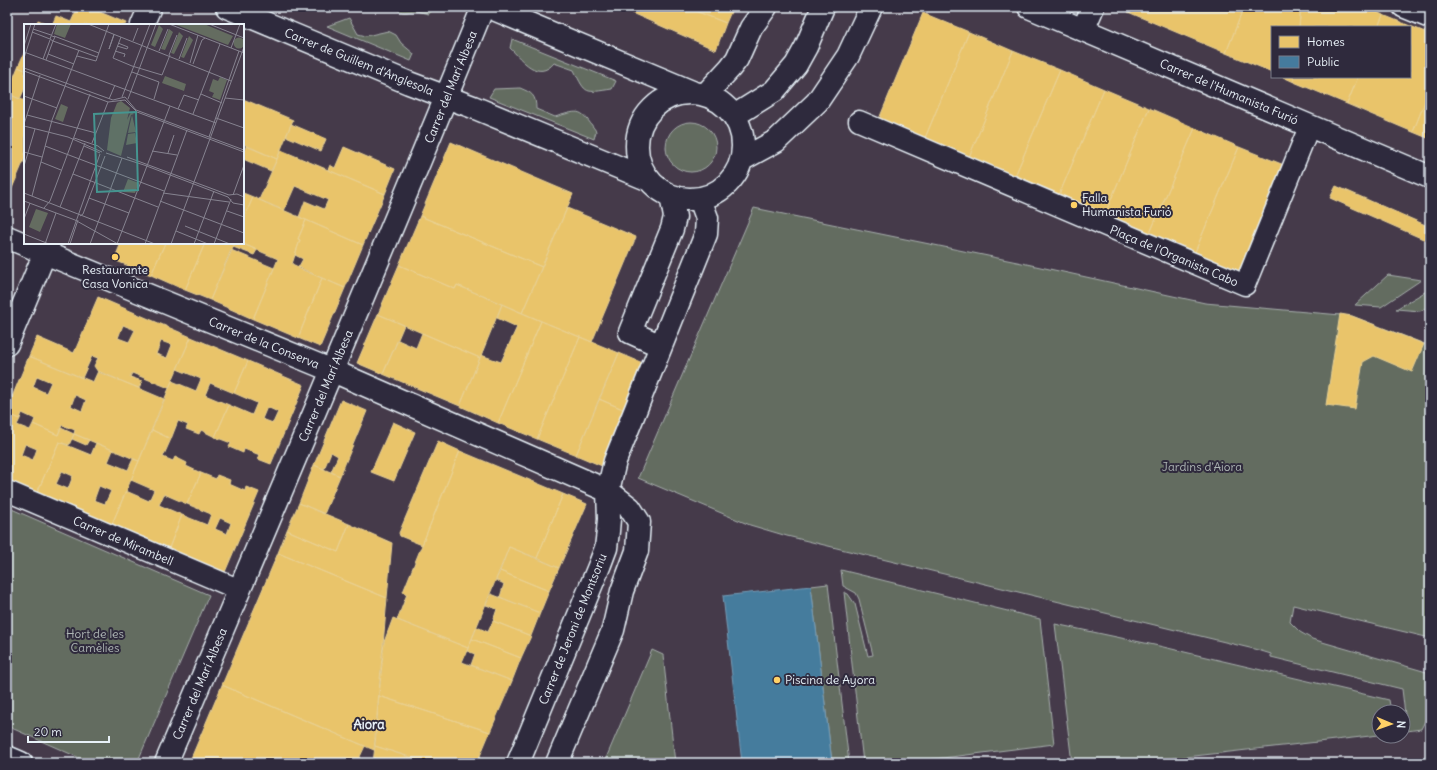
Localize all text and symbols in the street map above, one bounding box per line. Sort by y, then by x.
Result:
inset map [24,24,244,244]
street label: Carrer de Guillem d'Anglesola [282,25,436,98]
legend [1271,26,1411,78]
street label: Carrer del Marí Albesa [421,28,480,145]
text: Homes [1307,34,1345,49]
text: Public [1307,54,1339,69]
street label: Carrer de l'Humanista Furió [1158,55,1301,128]
place label: Falla Humanista Furió [1082,190,1172,219]
marker: Falla Humanista Furió [1069,200,1079,210]
street label: Plaça de l'Organista Cabo [1108,222,1241,290]
marker: Restaurante Casa Vonica [110,252,120,262]
place label: Restaurante Casa Vonica [82,262,148,291]
street label: Carrer de la Conserva [207,313,322,372]
street label: Carrer del Marí Albesa [295,327,356,444]
park label: Jardins d'Aiora [1162,459,1242,474]
street label: Carrer de Mirambell [71,513,176,568]
street label: Carrer de Jeroni de Montsoriu [535,551,610,707]
street label: Carrer del Marí Albesa [169,625,230,742]
park label: Hort de les Camèlies [66,626,124,655]
place label: Piscina de Ayora [785,672,875,687]
marker: Piscina de Ayora [772,675,782,685]
north arrow [1371,704,1411,744]
district label: Aiora [353,716,385,733]
scale bar [28,718,109,744]
text: N [1394,720,1408,728]
text: 20 m [34,724,62,739]

